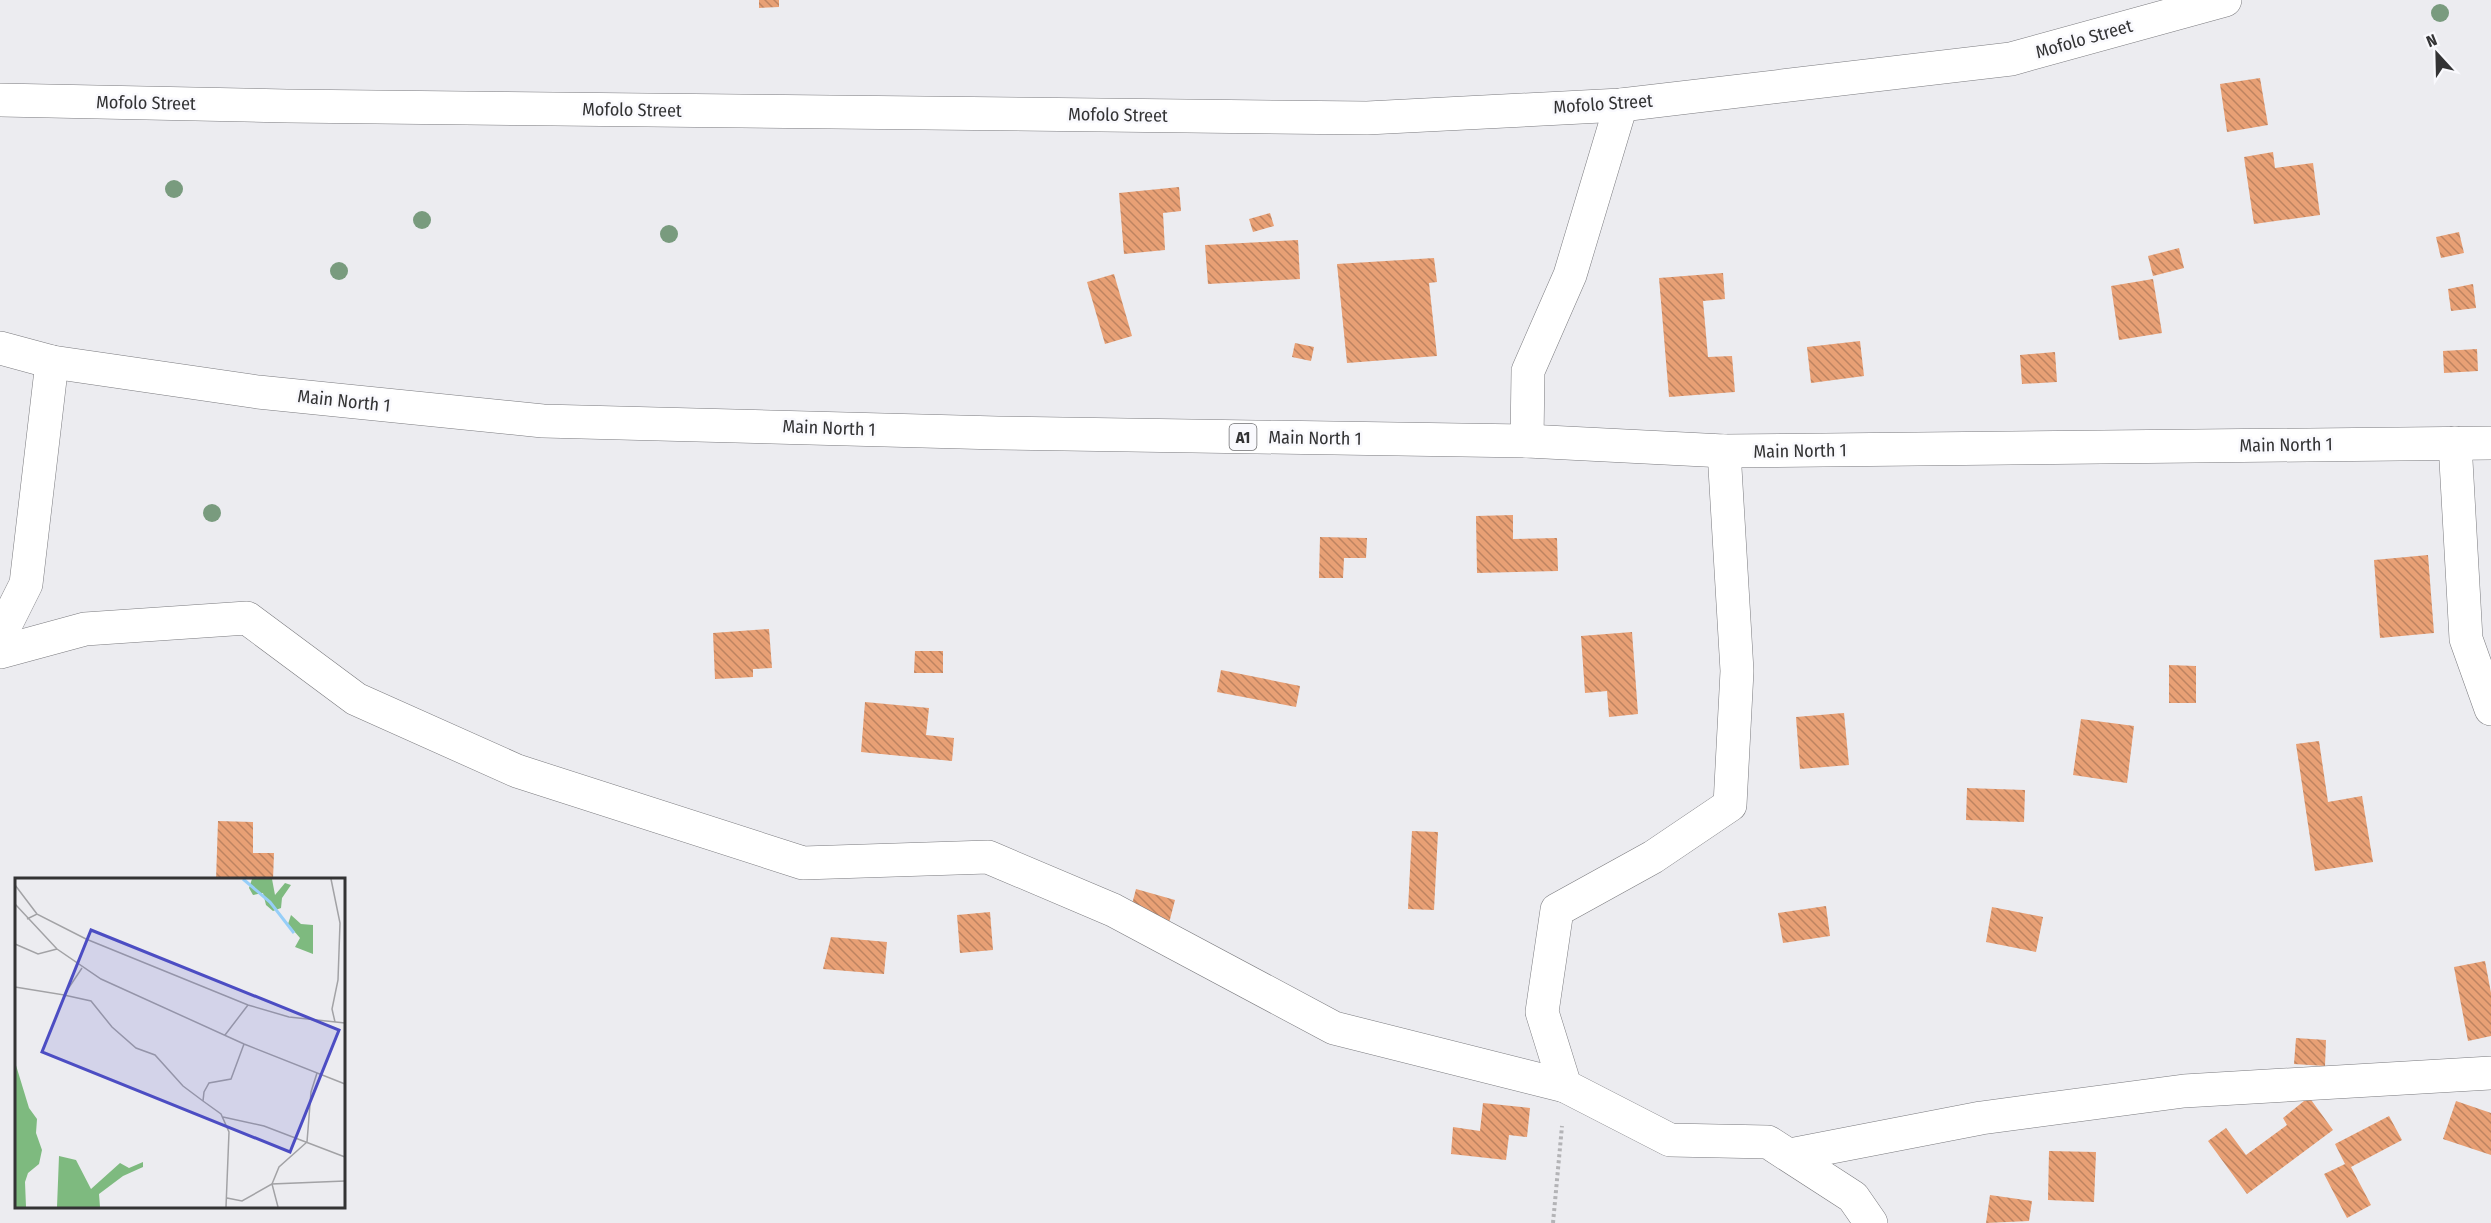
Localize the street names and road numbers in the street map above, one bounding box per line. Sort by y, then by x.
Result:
street label: Mofolo Street [2033,15,2135,63]
street label: Mofolo Street [1553,90,1654,118]
street label: Mofolo Street [96,91,196,115]
street label: Mofolo Street [582,98,682,122]
street label: Mofolo Street [1068,103,1168,127]
street label: Main North 1 [297,385,391,417]
street label: Main North 1 [782,415,876,441]
road number: A1 [1230,424,1256,450]
street label: Main North 1 [1268,426,1362,450]
street label: Main North 1 [2239,433,2333,457]
street label: Main North 1 [1753,439,1847,463]

